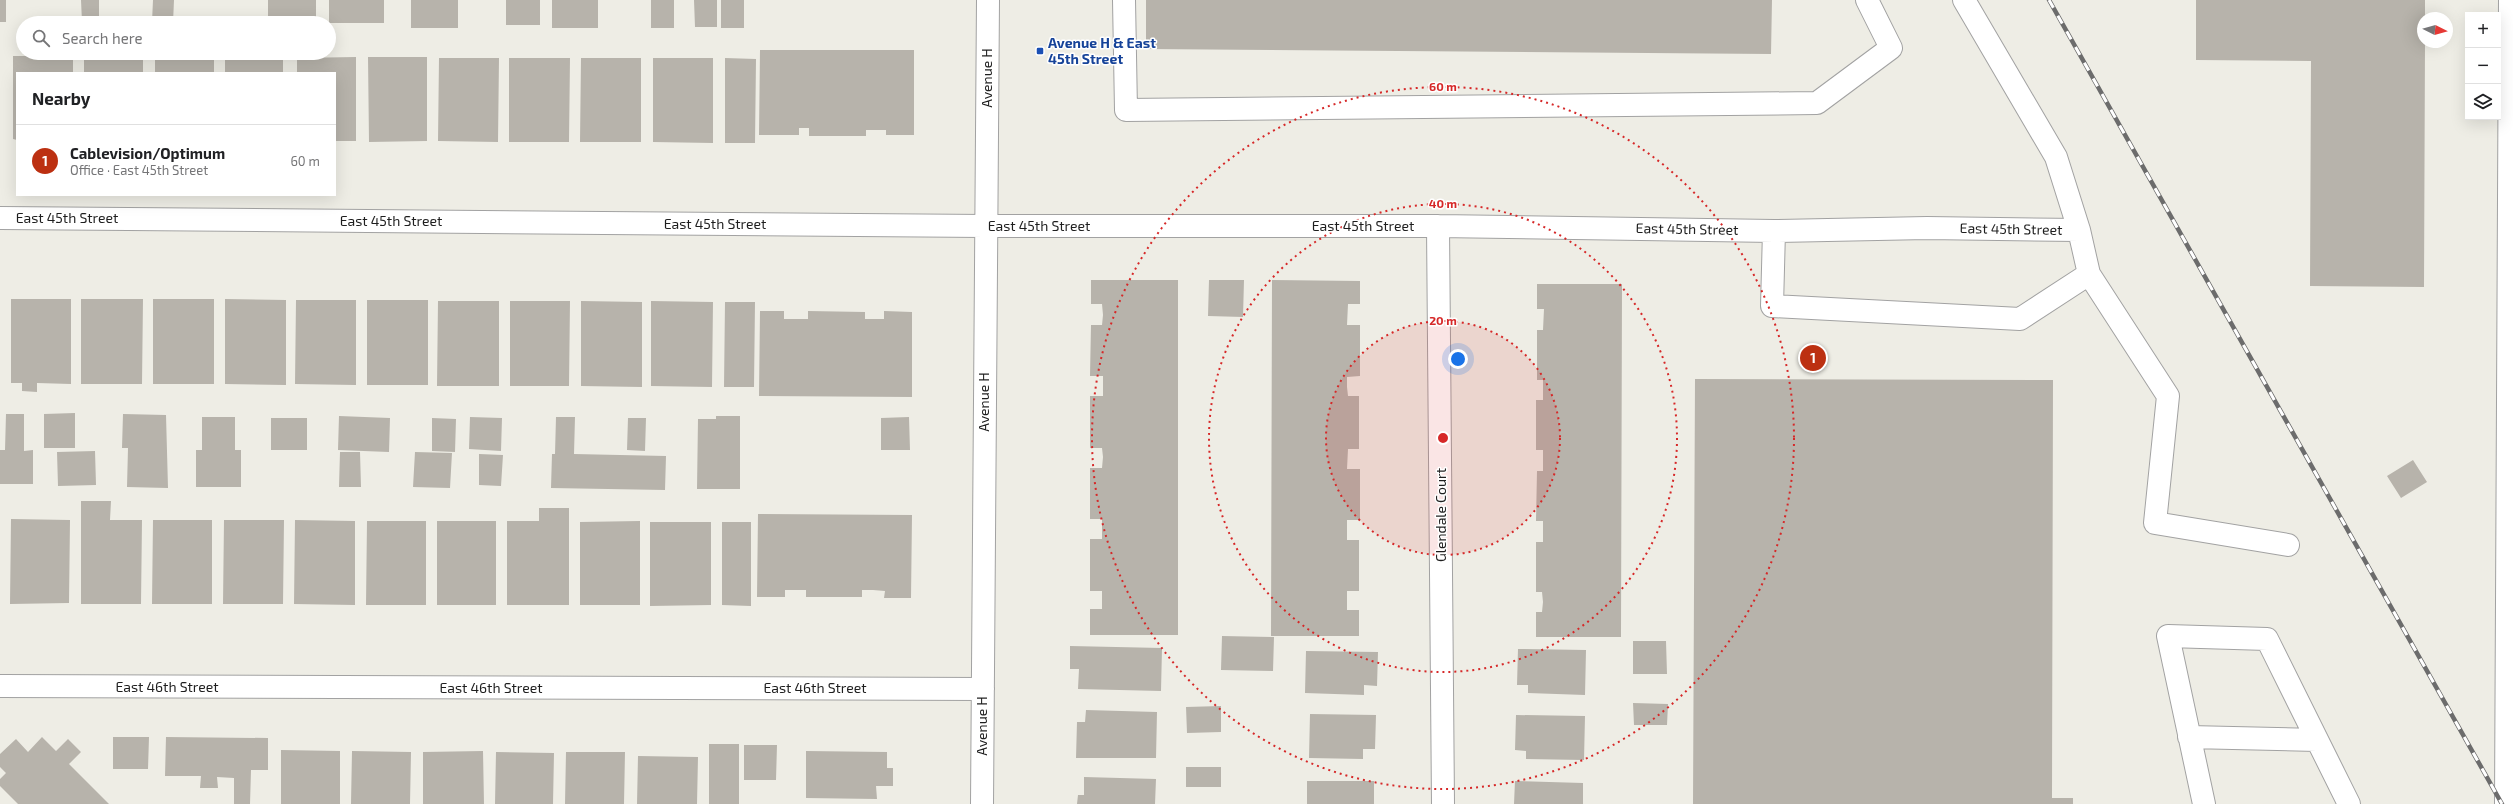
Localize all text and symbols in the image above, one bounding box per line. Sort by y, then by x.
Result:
north arrow [2417,12,2453,48]
map controls [2465,12,2501,120]
button: + [2465,12,2501,48]
search box [16,16,336,60]
icon: search [30,27,52,49]
text: Search here [62,29,143,47]
place label: Avenue H & East 45th Street [1048,34,1156,67]
marker: Avenue H & East 45th Street [1035,46,1045,56]
street label: Avenue H [978,48,995,108]
button: − [2465,48,2501,84]
text: 60 m [1429,79,1457,93]
button: layers [2465,84,2501,120]
text: Nearby [32,88,90,108]
text: Cablevision/Optimum [70,144,225,162]
text: 1 [42,153,48,169]
text: 60 m [290,153,320,169]
text: Office · East 45th Street [70,162,208,178]
text: 40 m [1429,196,1457,210]
street label: East 45th Street [16,209,118,226]
street label: East 45th Street [340,212,442,229]
street label: East 45th Street [664,215,766,232]
street label: East 45th Street [988,217,1090,234]
street label: East 45th Street [1312,217,1414,234]
street label: East 45th Street [1636,219,1739,238]
street label: East 45th Street [1960,219,2063,238]
text: 20 m [1429,313,1457,327]
pin: 1 [1800,343,1826,373]
your location [1448,349,1468,369]
street label: Avenue H [975,372,992,432]
centre of rings [1436,431,1450,445]
street label: Glendale Court [1432,468,1449,562]
street label: East 46th Street [115,678,219,695]
street label: East 46th Street [439,679,543,696]
street label: East 46th Street [763,679,867,696]
street label: Avenue H [973,696,990,756]

